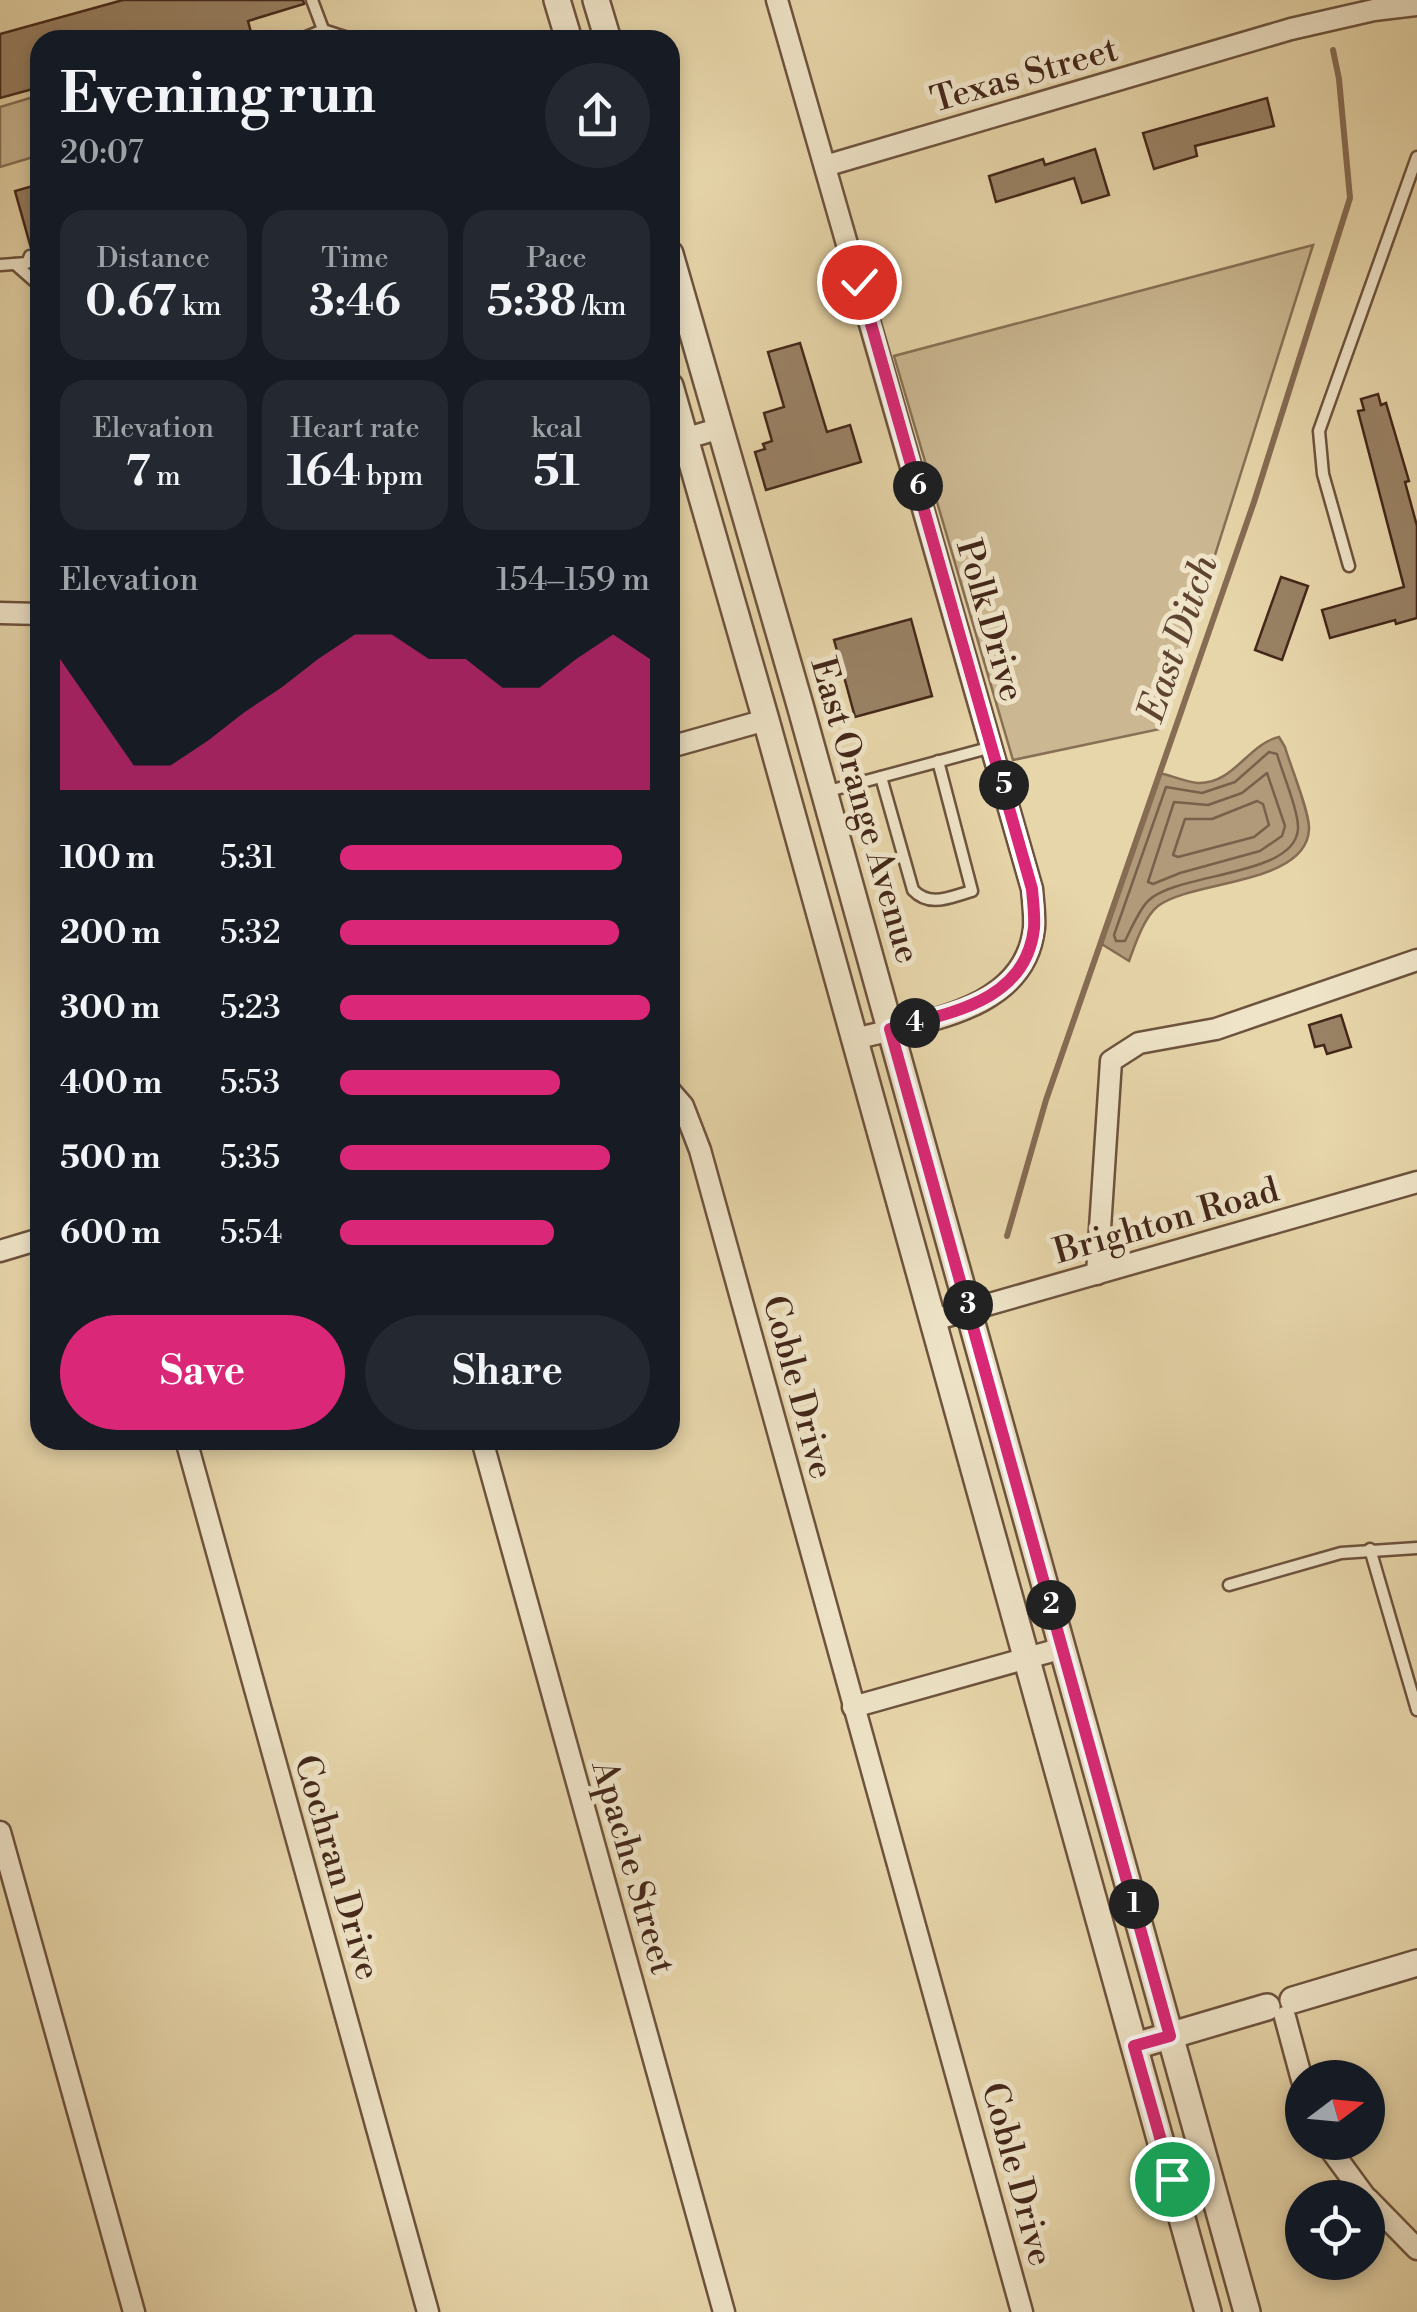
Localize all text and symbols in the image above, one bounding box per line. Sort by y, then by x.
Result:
street label: Texas Street [926,28,1123,123]
text: Evening run [60,61,376,130]
button: share [545,63,650,168]
text: 20:07 [60,133,144,173]
pin [817,240,902,325]
text: Distance [97,241,210,276]
text: Time [321,241,389,276]
text: Pace [527,241,587,276]
icon: check [832,255,887,310]
text: 0.67 [85,276,177,329]
text: 3:46 [309,276,401,329]
text: 5:38 [487,276,576,329]
text: km [177,289,221,324]
text: /km [576,289,627,324]
text: Elevation [93,411,214,446]
text: Heart rate [290,411,420,446]
text: kcal [531,411,582,446]
text: 7 [126,446,151,499]
text: 164 [287,446,361,499]
text: 51 [534,446,580,499]
text: m [151,459,181,494]
text: bpm [361,459,423,494]
pin: 6 [893,461,943,511]
text: 6 [909,468,927,503]
street label: Polk Drive [946,535,1033,706]
water label: East Ditch [1127,548,1229,730]
text: Elevation [60,560,199,600]
text: 154–159 m [496,560,650,600]
street label: East Orange Avenue [800,653,929,968]
pin: 5 [979,760,1029,810]
text: 5 [995,767,1013,802]
text: 100 m [60,838,155,878]
text: 5:31 [220,838,276,878]
text: 200 m [60,913,161,953]
text: 5:32 [220,913,281,953]
text: 300 m [60,988,160,1028]
text: 5:23 [220,988,281,1028]
pin: 4 [890,998,940,1048]
text: 4 [906,1005,924,1040]
text: 400 m [60,1063,162,1103]
text: 5:53 [220,1063,280,1103]
text: 500 m [60,1138,161,1178]
text: 5:35 [220,1138,280,1178]
street label: Brighton Road [1048,1169,1284,1274]
text: 600 m [60,1213,161,1253]
text: 5:54 [220,1213,282,1253]
pin: 3 [943,1280,993,1330]
text: 3 [960,1287,976,1322]
street label: Coble Drive [752,1291,843,1484]
button: Save [60,1315,345,1430]
button: Share [365,1315,650,1430]
pin: 2 [1026,1580,1076,1630]
text: 2 [1042,1587,1060,1622]
street label: Cochran Drive [284,1750,389,1985]
street label: Apache Street [581,1755,684,1979]
pin: 1 [1109,1879,1159,1929]
text: 1 [1127,1886,1141,1921]
north arrow [1285,2060,1385,2160]
map controls [1285,2060,1385,2280]
street label: Coble Drive [971,2078,1062,2271]
pin [1130,2137,1215,2222]
icon: arrive [1145,2152,1200,2207]
button: locate [1285,2180,1385,2280]

